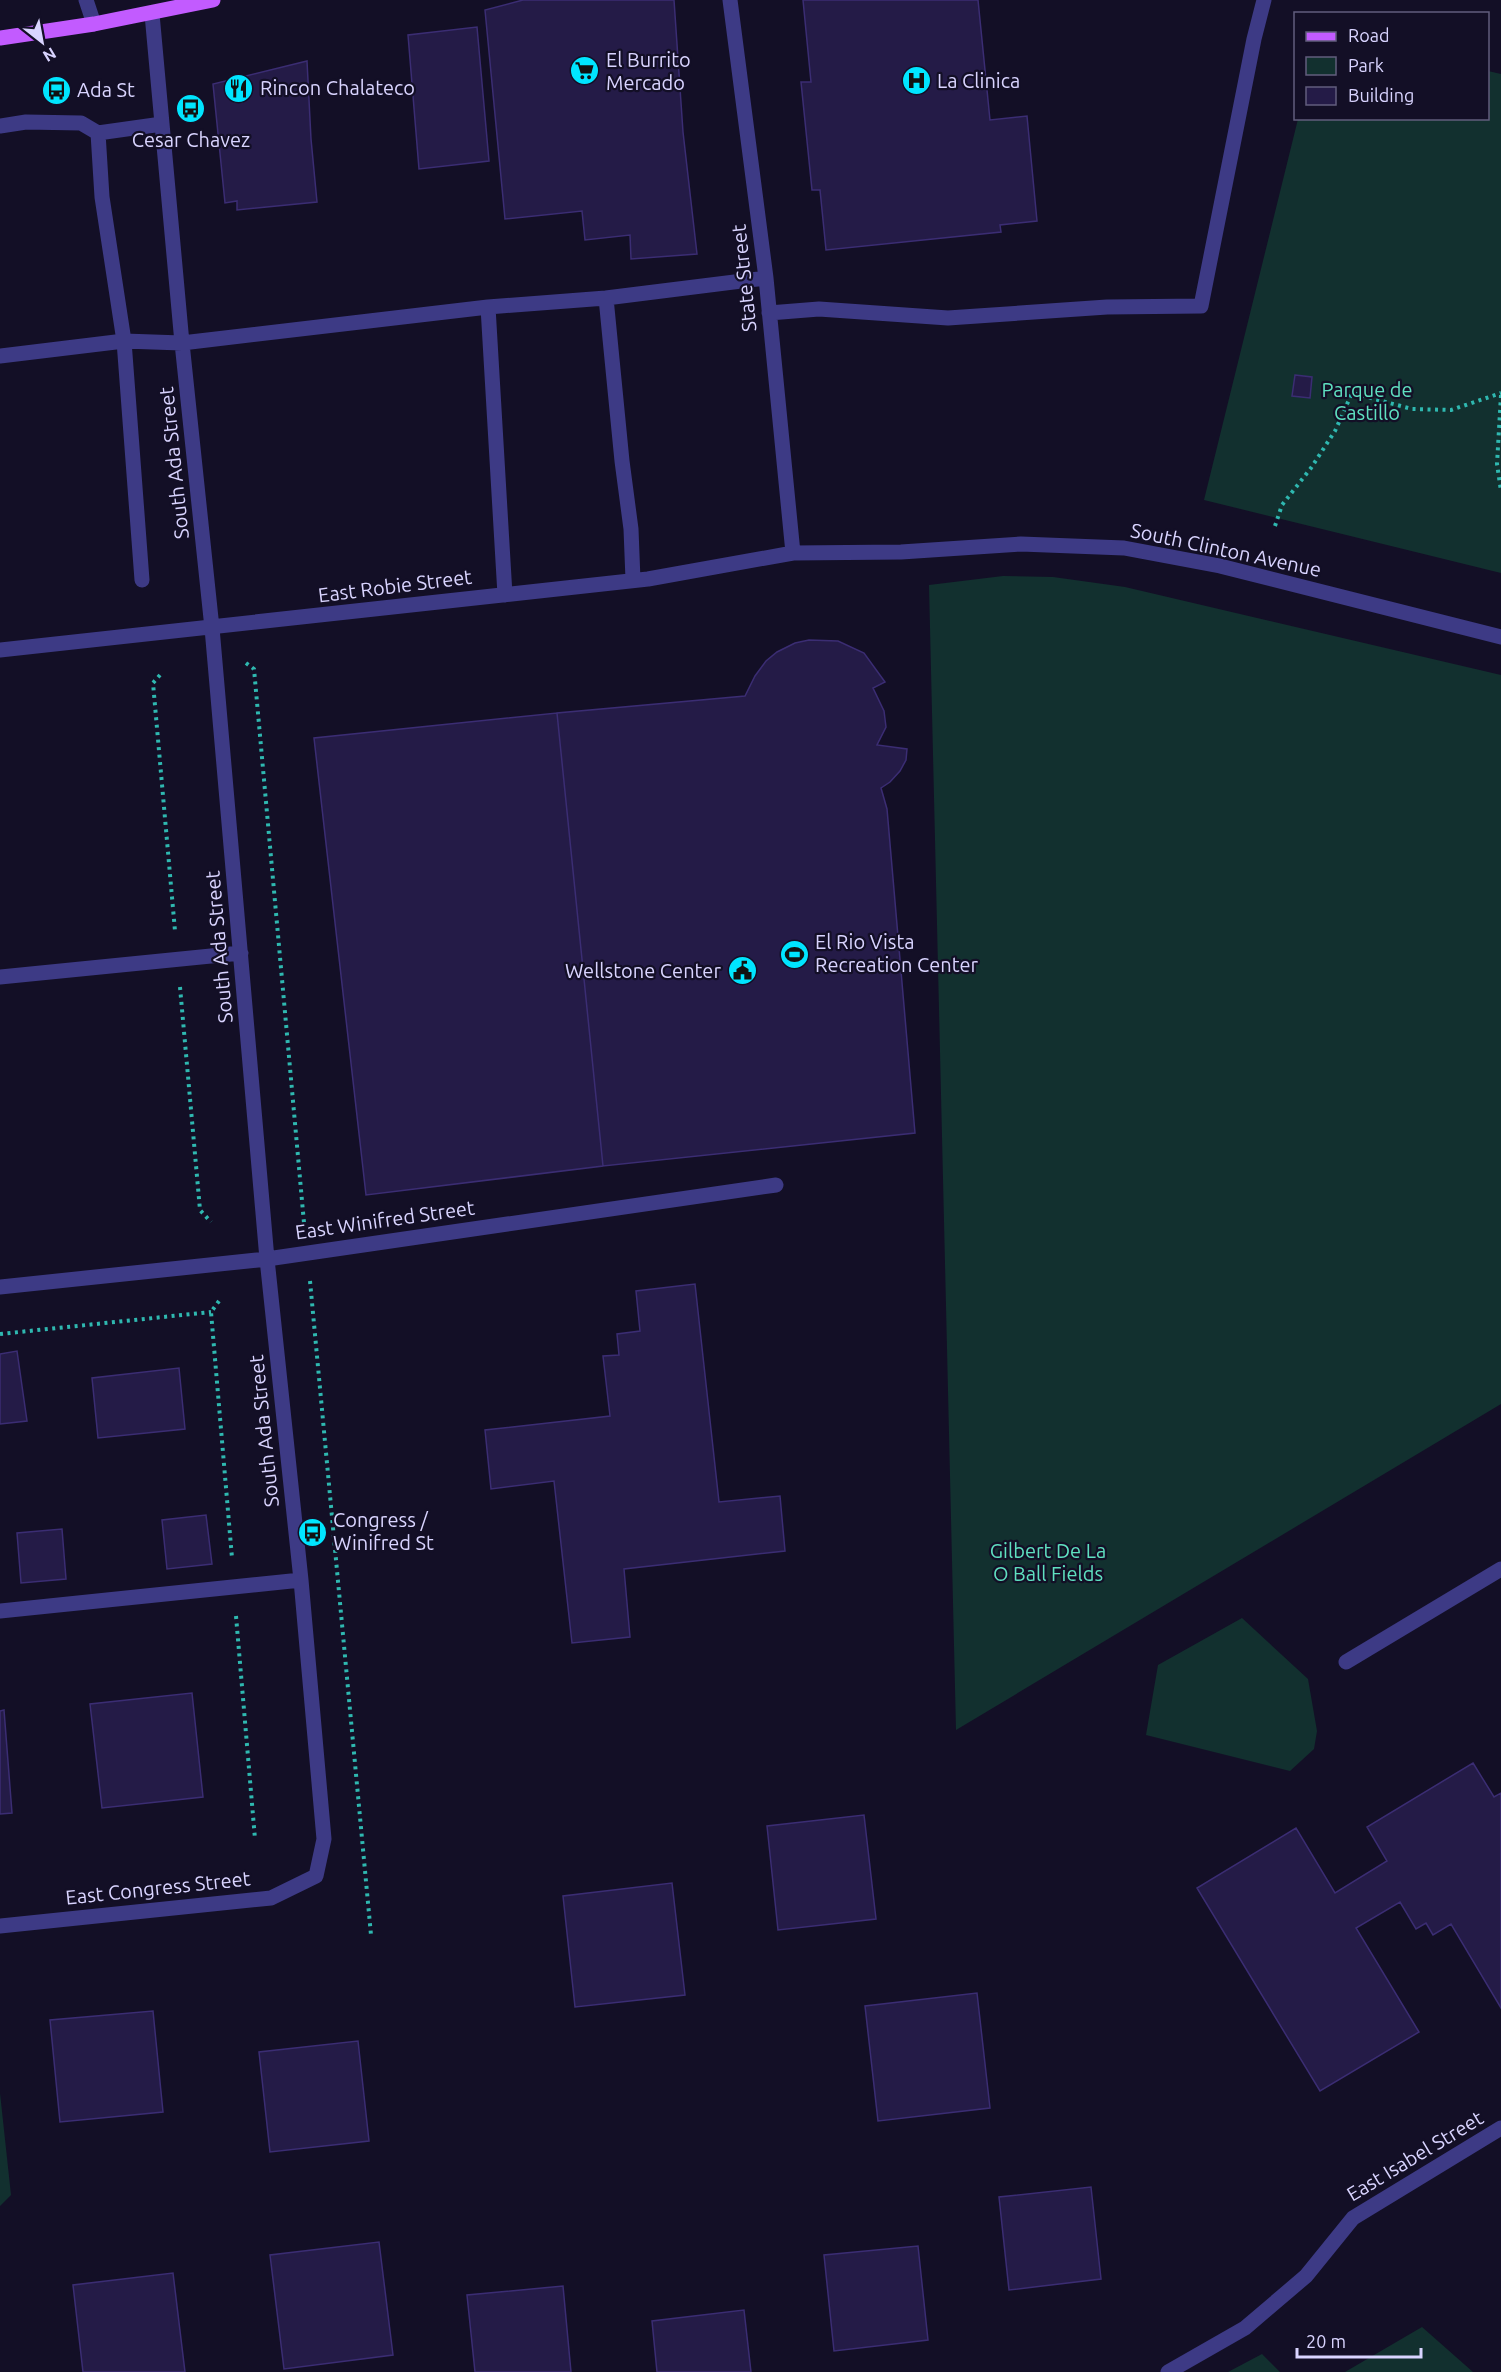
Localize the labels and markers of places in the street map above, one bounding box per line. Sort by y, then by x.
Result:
place label: El Burrito Mercado [606,48,691,94]
supermarket icon: El Burrito Mercado [569,55,601,87]
hospital icon: La Clinica [900,65,932,97]
place label: La Clinica [937,69,1020,92]
restaurant icon: Rincon Chalateco [223,72,255,104]
bus stop icon: Ada St [40,74,72,106]
place label: Rincon Chalateco [260,76,415,99]
place label: Ada St [77,78,135,101]
bus stop icon: Cesar Chavez [175,93,207,125]
place label: Cesar Chavez [132,128,250,151]
place label: El Rio Vista Recreation Center [815,930,979,976]
sports icon: El Rio Vista Recreation Center [778,938,810,970]
public building icon: Wellstone Center [726,955,758,987]
place label: Wellstone Center [565,959,721,982]
place label: Congress / Winifred St [333,1508,434,1554]
bus stop icon: Congress / Winifred St [296,1516,328,1548]

